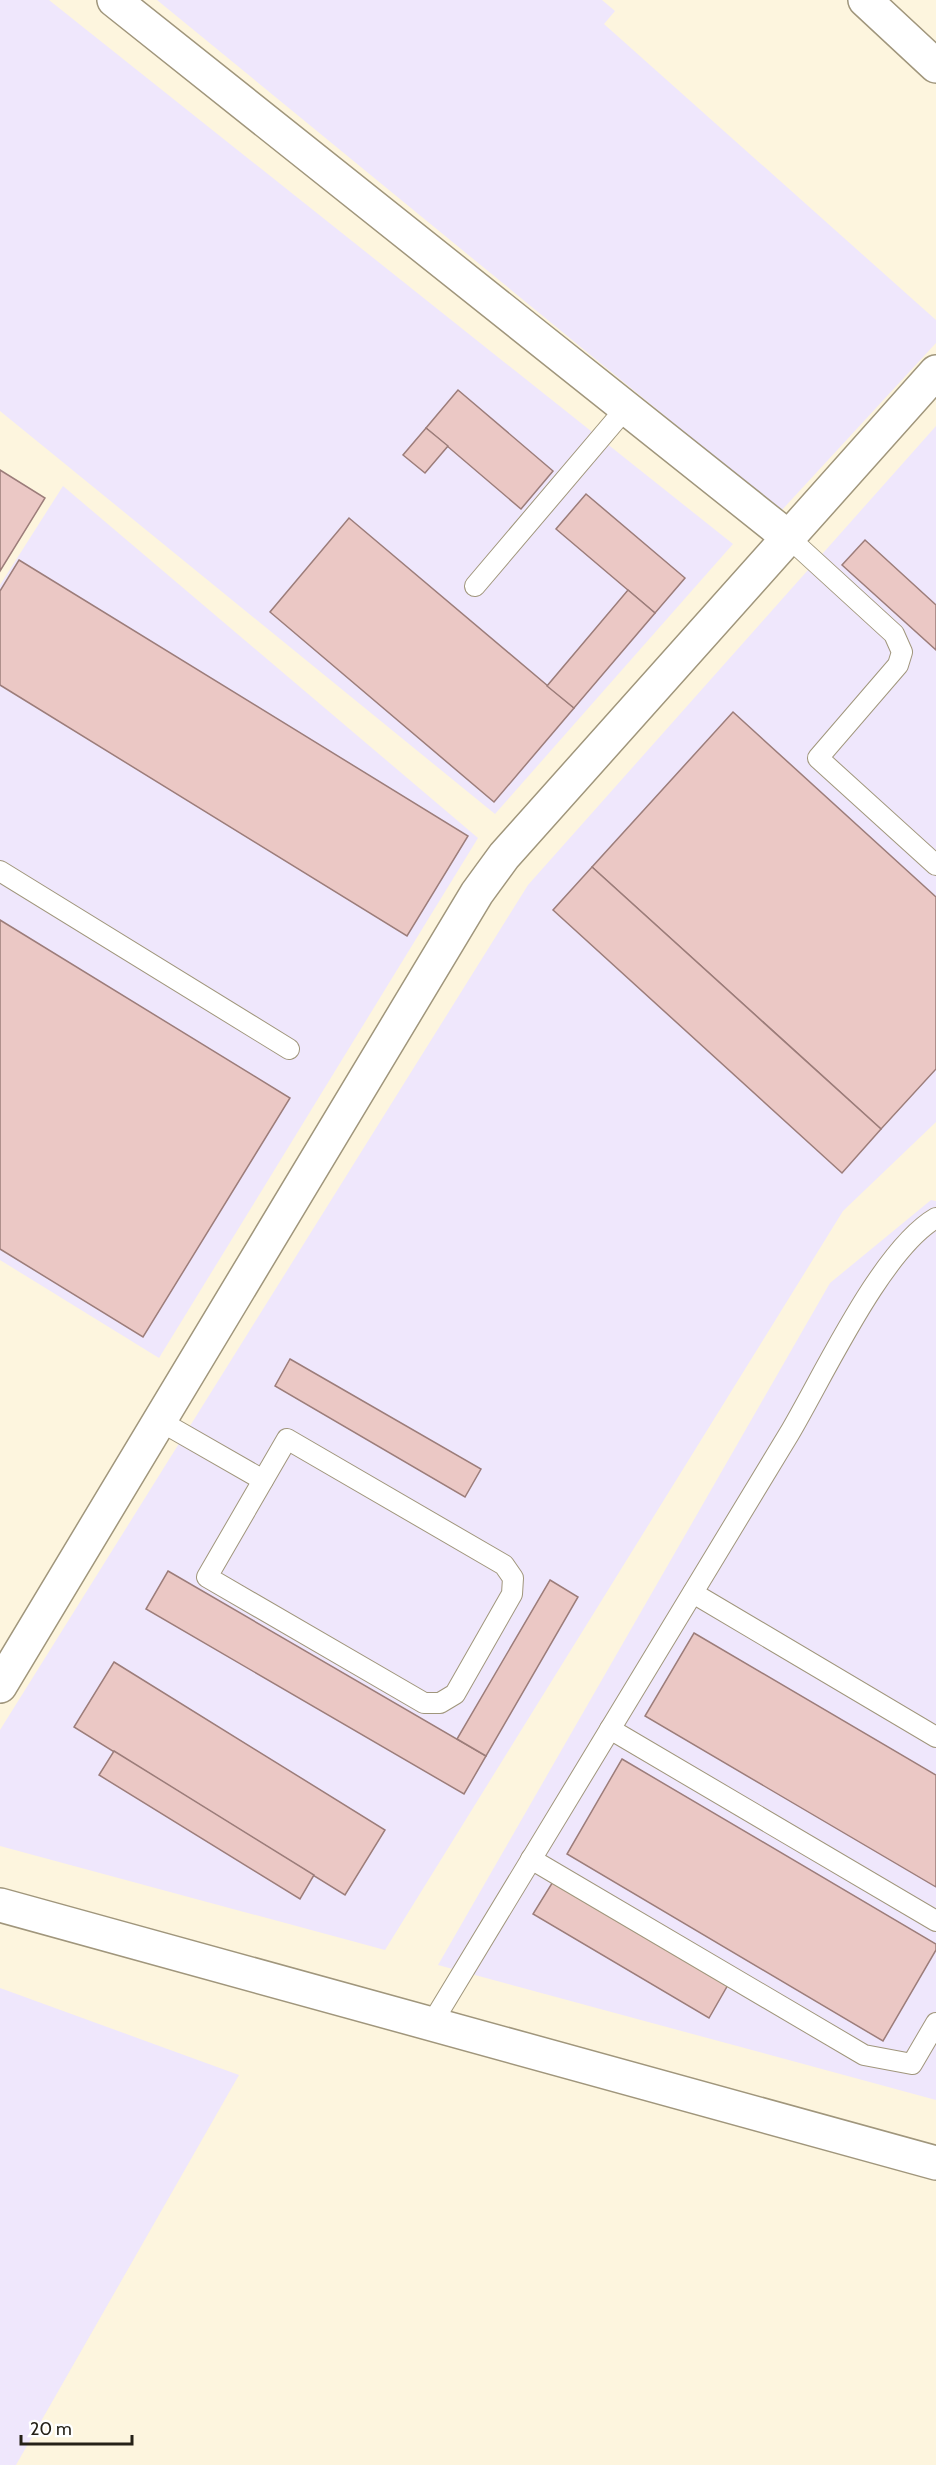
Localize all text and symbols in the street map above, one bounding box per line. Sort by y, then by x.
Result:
scale bar [21,2408,132,2446]
text: 20 m [30,2418,72,2440]

